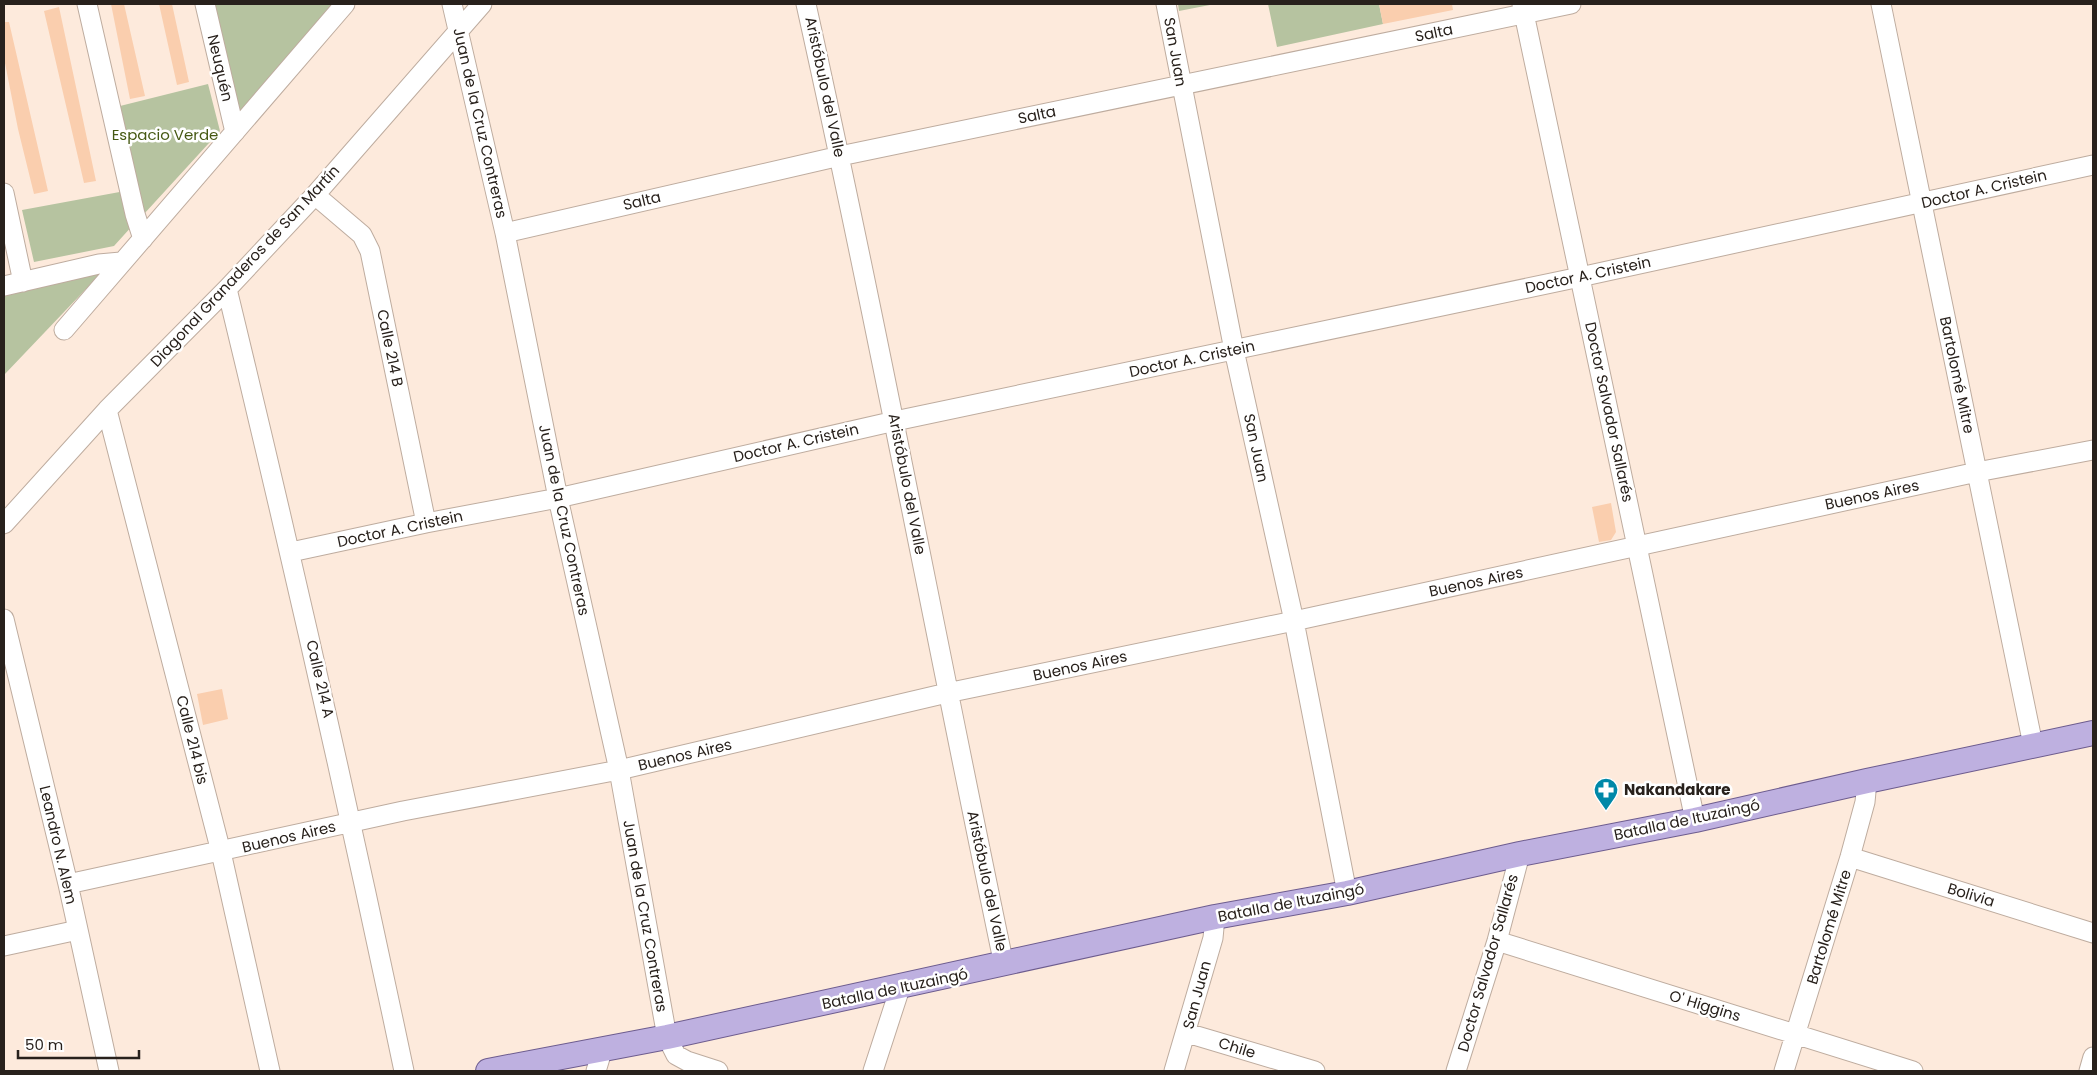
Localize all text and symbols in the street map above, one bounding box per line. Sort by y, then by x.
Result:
street label: Aristóbulo del Valle [800,15,851,159]
street label: San Juan [1159,16,1192,88]
street label: Salta [1413,18,1455,47]
street label: Juan de la Cruz Contreras [448,26,513,220]
street label: Neuquén [203,32,238,103]
street label: Salta [1016,100,1058,129]
park label: Espacio Verde [112,124,218,145]
street label: Diagonal Granaderos de San Martín [145,160,344,371]
street label: Doctor A. Cristein [1919,164,2049,213]
street label: Salta [621,186,663,215]
street label: Doctor A. Cristein [1523,251,1653,298]
street label: Calle 214 B [372,307,409,388]
street label: Bartolomé Mitre [1935,315,1980,435]
street label: Doctor Salvador Sallarés [1580,320,1639,504]
street label: Doctor A. Cristein [1127,335,1257,382]
street label: Aristóbulo del Valle [884,412,931,556]
street label: San Juan [1239,412,1274,484]
street label: Doctor A. Cristein [731,418,861,467]
street label: Juan de la Cruz Contreras [534,422,595,618]
street label: Buenos Aires [1823,474,1921,515]
street label: Doctor A. Cristein [335,505,465,552]
street label: Buenos Aires [1427,561,1525,602]
street label: Calle 214 A [301,638,340,720]
street label: Buenos Aires [1031,645,1129,686]
street label: Calle 214 bis [171,693,214,787]
street label: Buenos Aires [636,733,734,776]
pharmacy icon: Nakandakare [1593,777,1619,811]
place label: Nakandakare [1624,779,1731,800]
street label: Leandro N. Alem [35,784,82,906]
street label: Batalla de Ituzaingó [1612,794,1762,845]
street label: Aristóbulo del Valle [962,809,1013,953]
street label: Buenos Aires [240,815,338,858]
street label: Juan de la Cruz Contreras [618,818,673,1014]
street label: Bartolomé Mitre [1801,867,1856,987]
street label: Doctor Salvador Sallarés [1452,872,1523,1054]
street label: Bolivia [1945,877,1997,912]
street label: Batalla de Ituzaingó [1216,878,1366,927]
street label: San Juan [1177,958,1216,1031]
street label: Batalla de Ituzaingó [820,963,970,1014]
street label: O' Higgins [1667,985,1744,1026]
scale bar [18,1028,139,1060]
street label: Chile [1216,1032,1258,1063]
text: 50 m [25,1034,63,1055]

